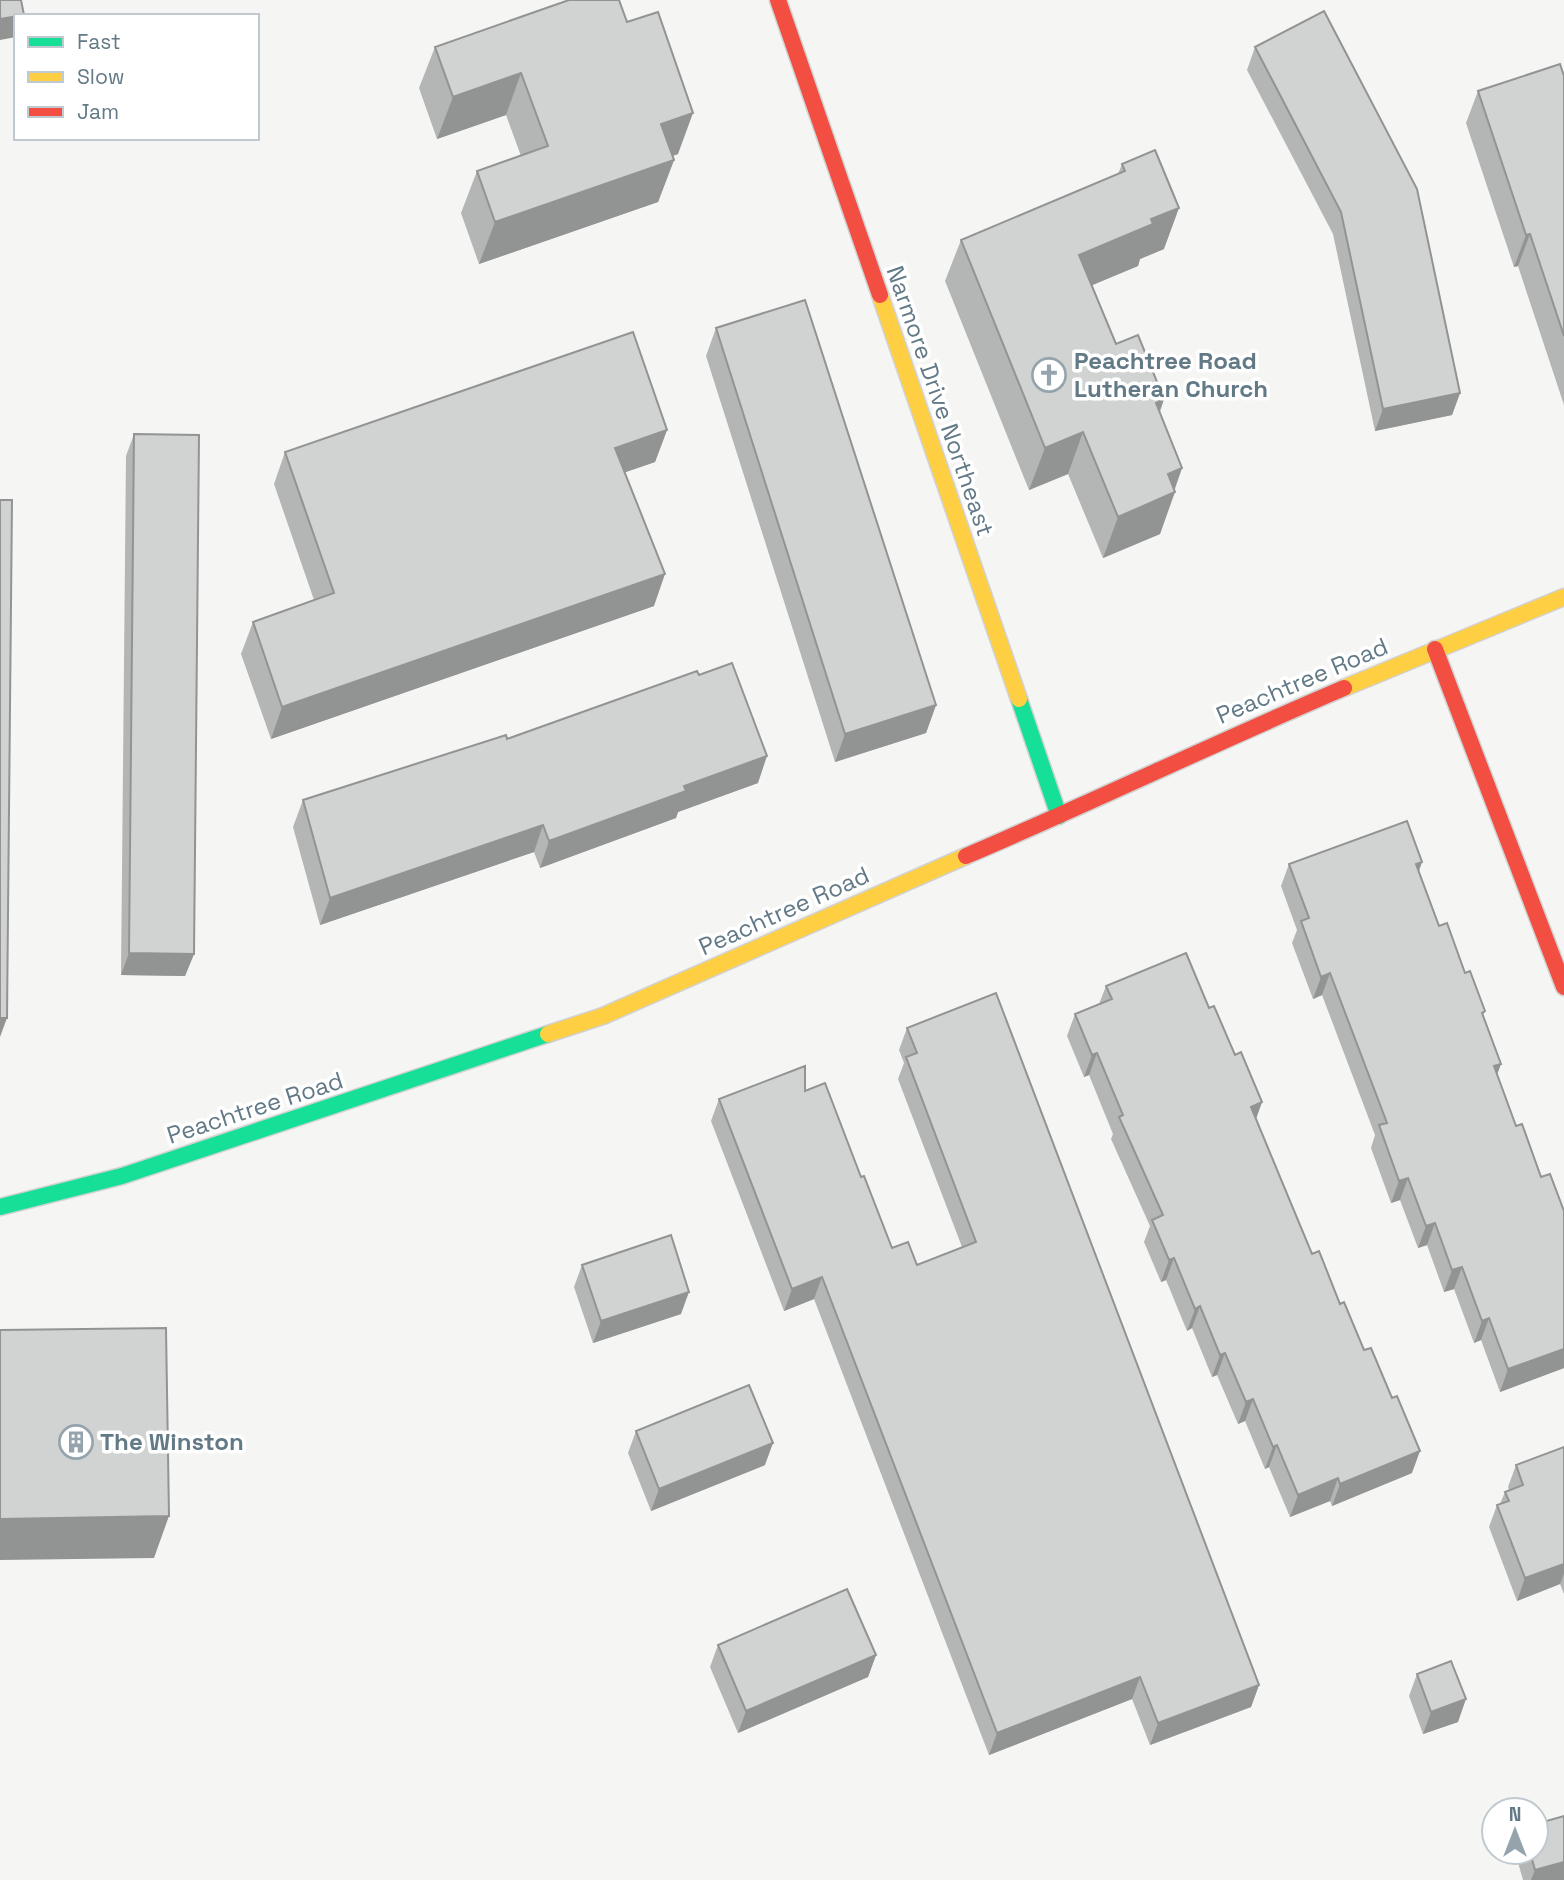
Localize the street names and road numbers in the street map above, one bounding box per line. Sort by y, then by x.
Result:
street label: Narmore Drive Northeast [880,262,1001,540]
street label: Peachtree Road [1211,630,1392,731]
street label: Peachtree Road [694,859,874,962]
street label: Peachtree Road [163,1064,347,1151]

